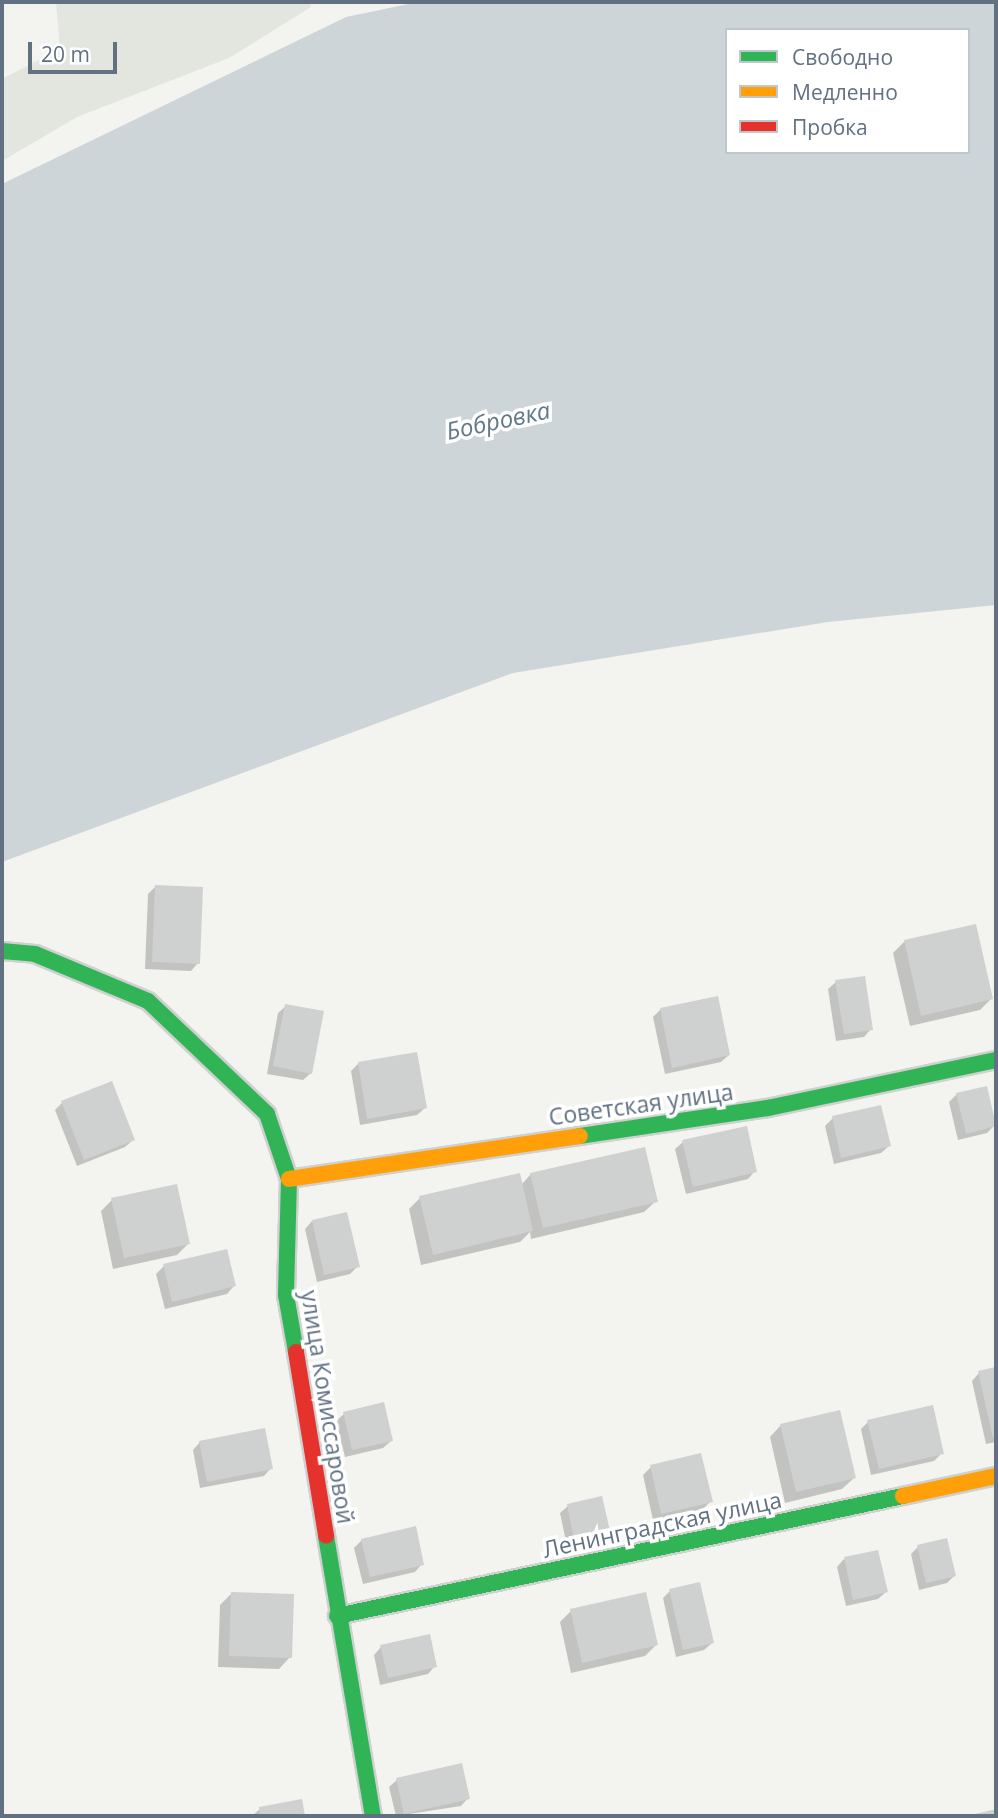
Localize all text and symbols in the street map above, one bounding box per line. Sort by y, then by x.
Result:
scale bar [32,28,121,72]
legend [725,28,970,154]
text: 20 m [41,40,90,68]
text: Свободно [792,43,893,71]
text: Медленно [792,78,898,106]
text: Пробка [792,113,868,141]
water label: Бобровка [443,395,553,445]
street label: Советская улица [547,1077,735,1131]
street label: улица Комиссаровой [296,1288,360,1526]
street label: Ленинградская улица [540,1485,784,1563]

